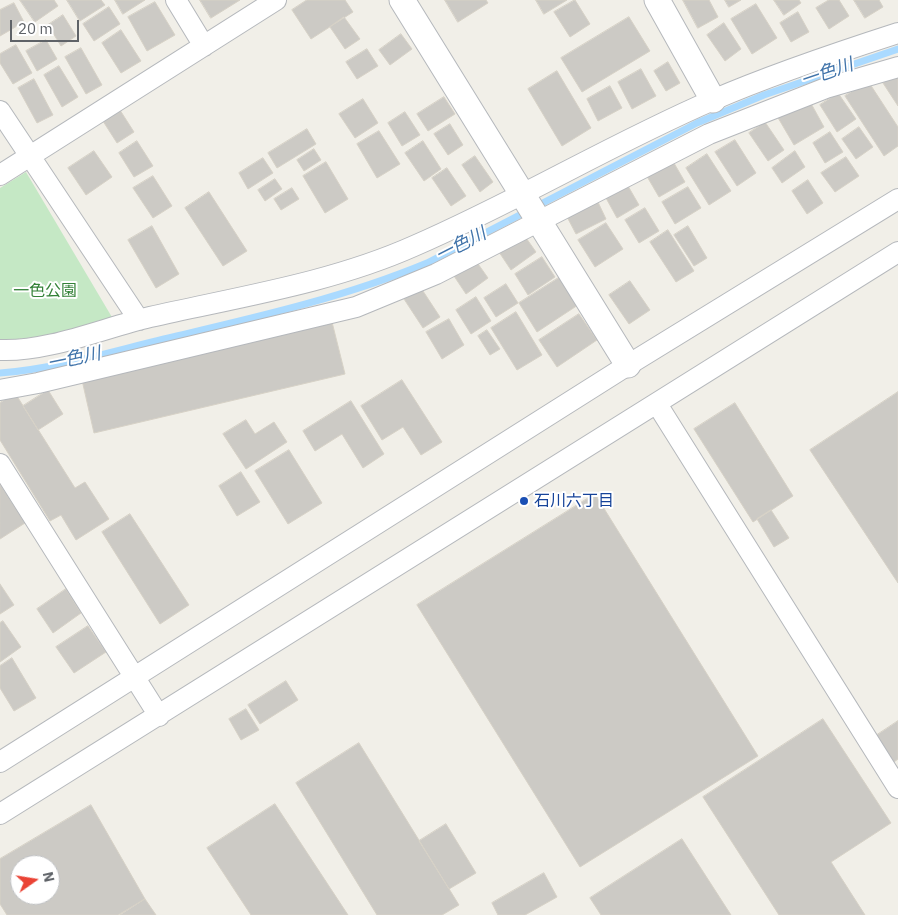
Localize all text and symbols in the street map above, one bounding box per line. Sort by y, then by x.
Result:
scale bar [12,10,81,42]
text: 20 m [18,19,53,38]
water label: 一色川 [798,54,856,92]
water label: 一色川 [432,223,490,267]
park label: 一色公園 [13,281,77,301]
water label: 一色川 [45,343,103,375]
place label: 石川六丁目 [534,491,614,511]
marker: 石川六丁目 [518,495,530,507]
north arrow [10,855,60,905]
text: N [39,870,59,884]

